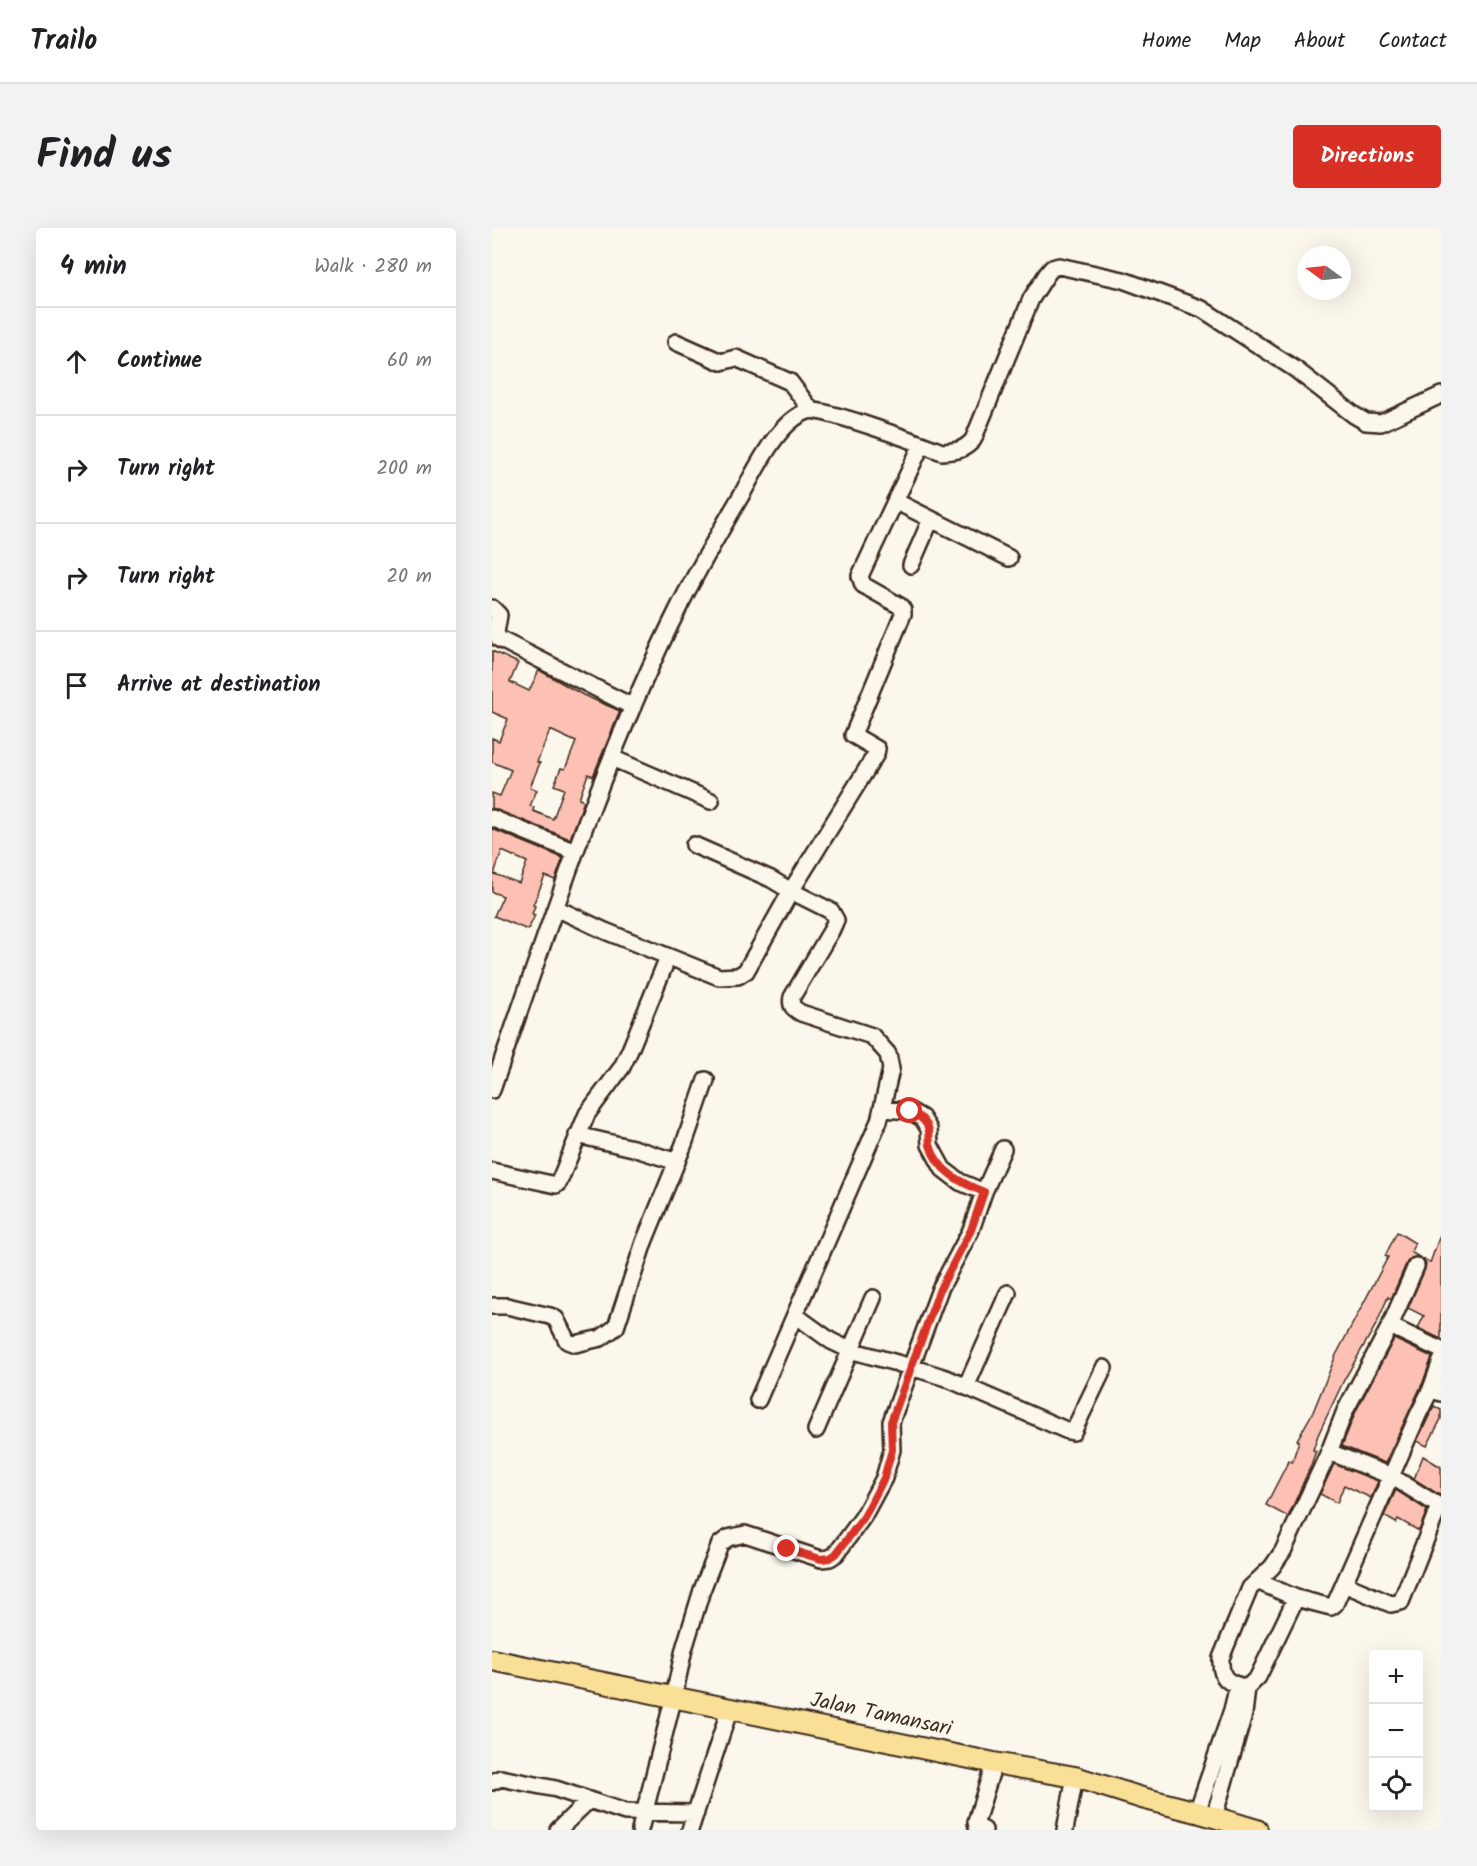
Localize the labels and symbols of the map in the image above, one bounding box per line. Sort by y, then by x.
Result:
north arrow [1297,246,1351,300]
route start [896,1097,922,1123]
route end [773,1535,799,1561]
street label: Jalan Tamansari [807,1684,956,1746]

